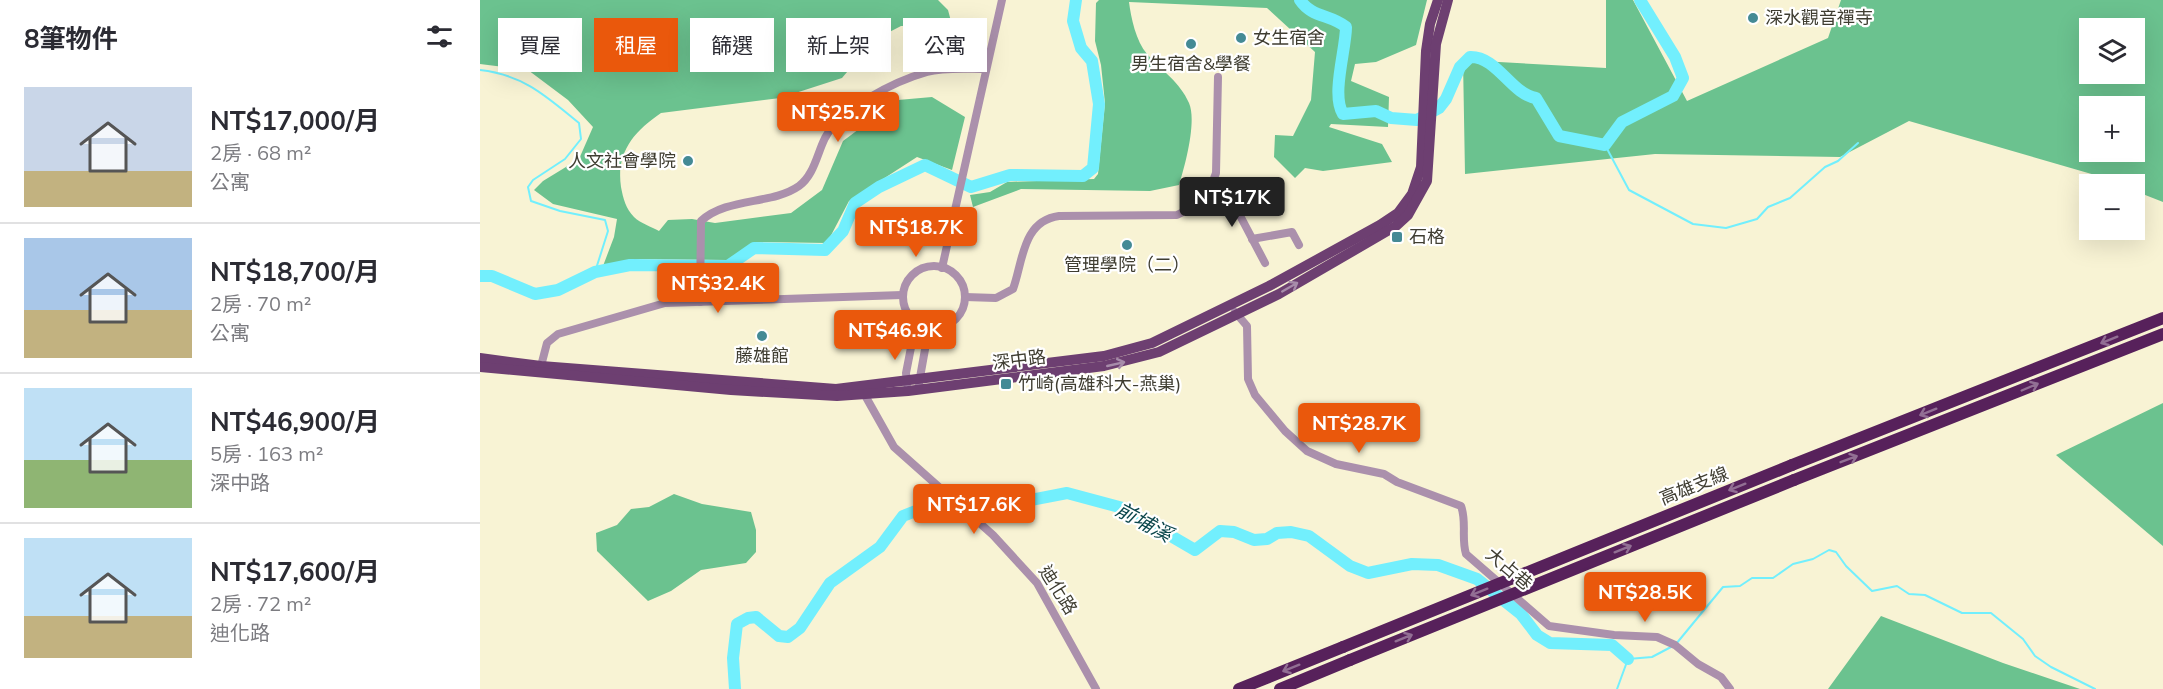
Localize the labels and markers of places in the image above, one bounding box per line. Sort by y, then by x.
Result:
place label: 深水觀音禪寺 [1765,6,1873,29]
marker: 深水觀音禪寺 [1746,11,1760,25]
place label: 女生宿舍 [1253,26,1325,49]
marker: 女生宿舍 [1234,31,1248,45]
marker: 男生宿舍&學餐 [1184,37,1198,51]
place label: 男生宿舍&學餐 [1131,52,1251,75]
pin: NT$25.7K [776,92,900,143]
place label: 人文社會學院 [568,149,676,172]
marker: 人文社會學院 [681,154,695,168]
pin: NT$17K [1183,177,1281,228]
pin: NT$18.7K [854,207,978,258]
place label: 石格 [1409,225,1445,248]
marker: 石格 [1390,230,1404,244]
marker: 管理學院（二） [1120,238,1134,252]
place label: 管理學院（二） [1064,253,1190,276]
pin: NT$32.4K [656,263,780,314]
pin: NT$46.9K [833,310,957,361]
marker: 藤雄館 [755,329,769,343]
place label: 藤雄館 [735,344,789,367]
place label: 竹崎(高雄科大-燕巢) [1018,372,1181,395]
marker: 竹崎(高雄科大-燕巢) [999,377,1013,391]
pin: NT$28.7K [1297,403,1421,454]
pin: NT$17.6K [912,484,1036,535]
pin: NT$28.5K [1583,572,1707,623]

